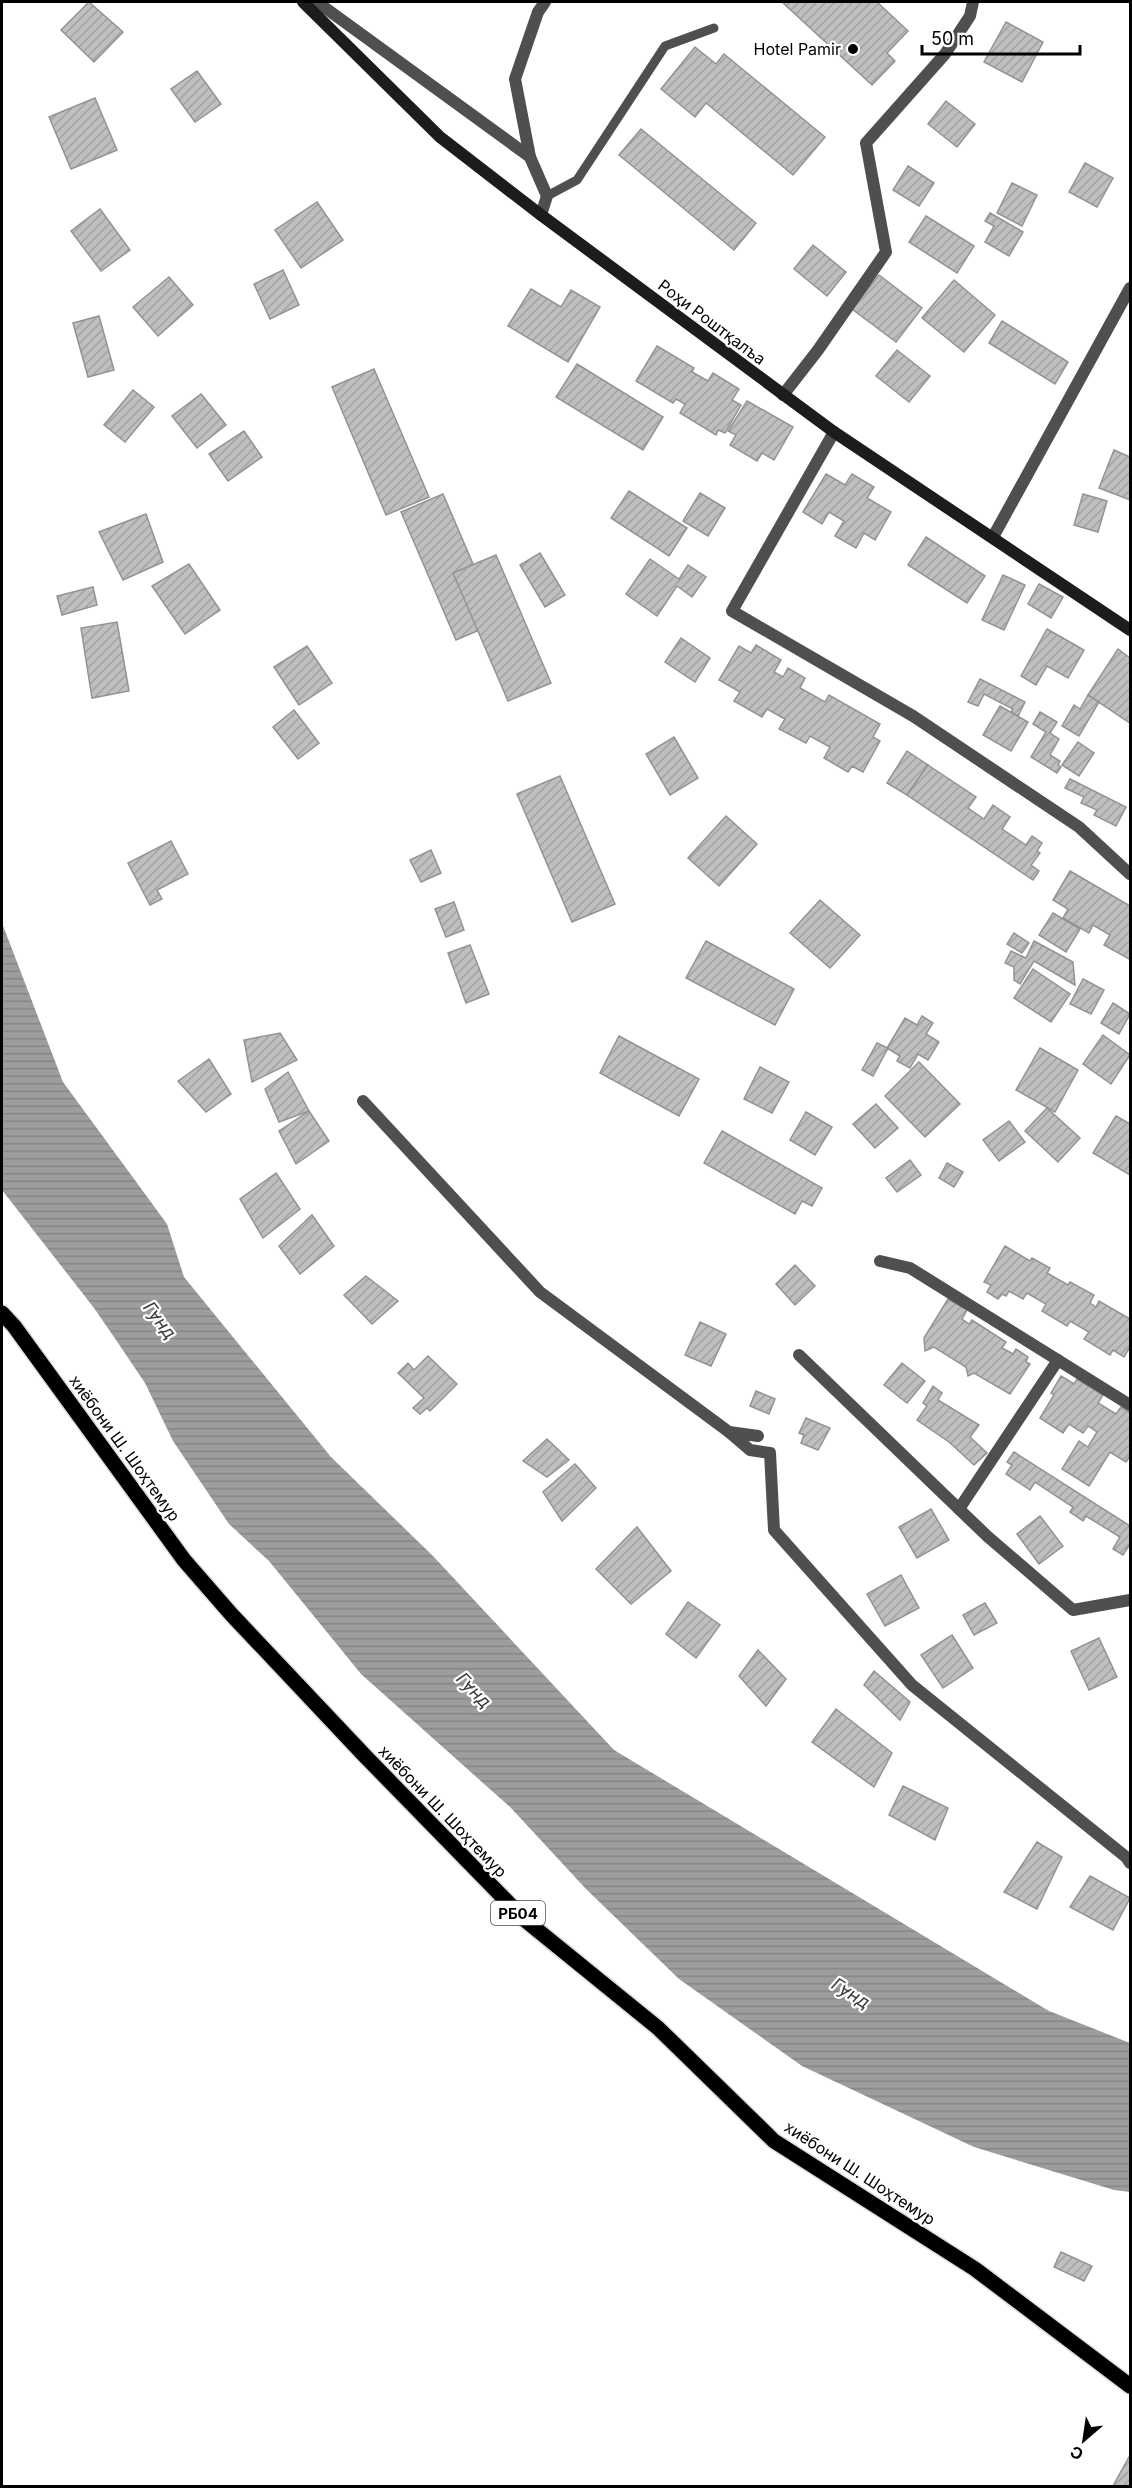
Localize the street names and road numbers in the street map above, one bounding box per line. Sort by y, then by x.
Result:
street label: Роҳи Роштқалъа [654,275,770,369]
street label: хиёбони Ш. Шоҳтемур [65,1371,185,1525]
street label: хиёбони Ш. Шоҳтемур [375,1741,511,1881]
road number: РБ04 [491,1901,545,1925]
street label: хиёбони Ш. Шоҳтемур [781,2117,939,2229]

